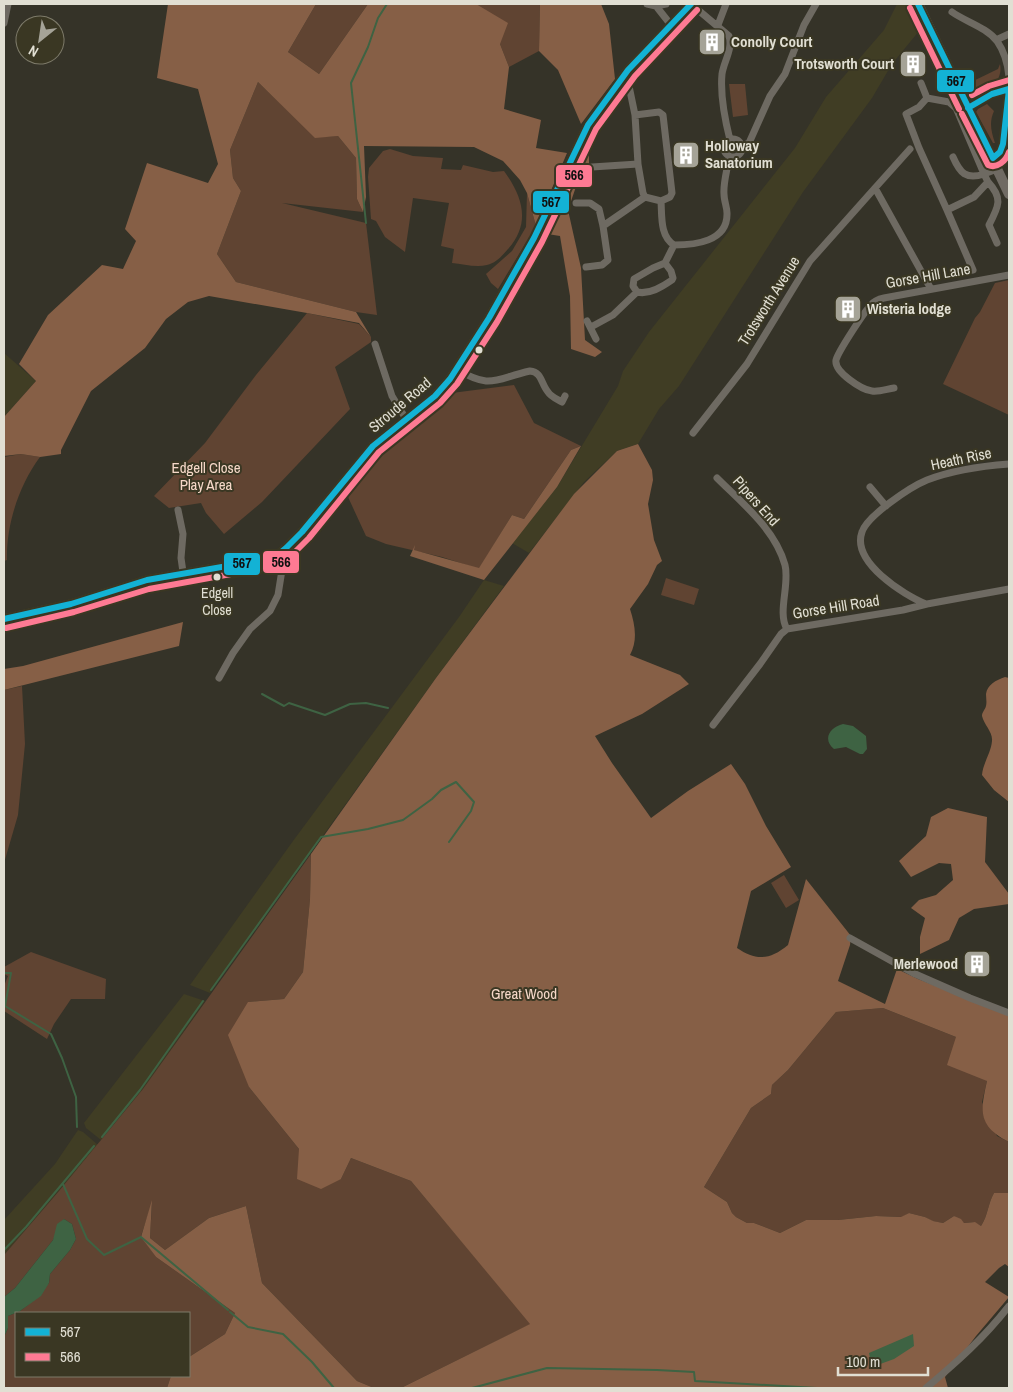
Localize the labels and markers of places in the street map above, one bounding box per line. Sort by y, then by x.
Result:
building icon: Conolly Court [697,27,727,57]
place label: Conolly Court [731,31,812,52]
building icon: Trotsworth Court [898,49,928,79]
place label: Trotsworth Court [794,53,894,74]
place label: Holloway Sanatorium [705,135,773,173]
building icon: Holloway Sanatorium [671,140,701,170]
building icon: Wisteria lodge [833,294,863,324]
place label: Wisteria lodge [867,298,951,319]
unlabelled marker [474,345,484,355]
marker: Edgell Close [212,572,222,582]
place label: Edgell Close [201,584,233,619]
building icon: Merlewood [962,949,992,979]
place label: Merlewood [894,953,958,974]

